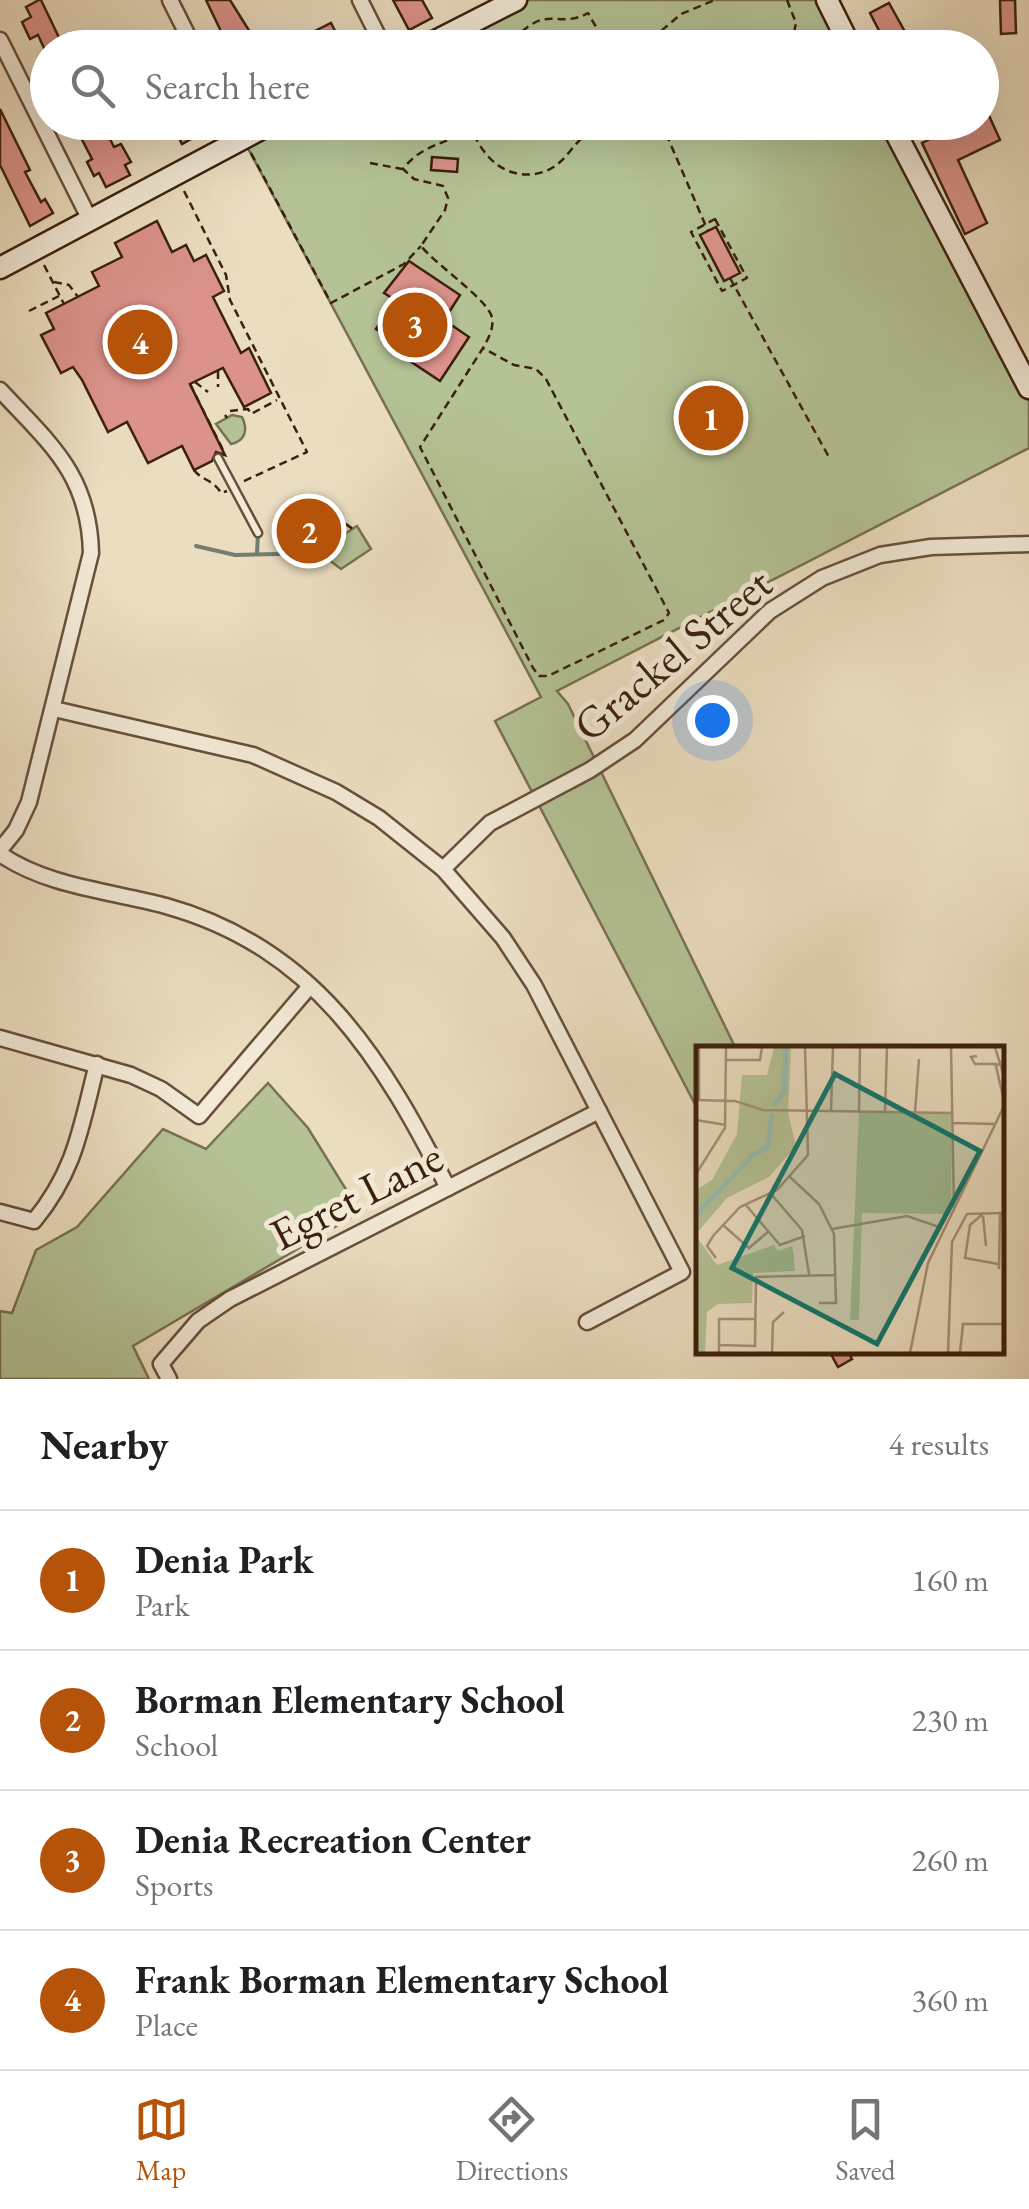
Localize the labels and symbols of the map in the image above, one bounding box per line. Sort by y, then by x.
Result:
pin: 3 [382,288,448,362]
pin: 4 [108,304,172,380]
pin: 1 [678,380,744,456]
pin: 2 [276,494,342,568]
street label: Grackel Street [561,554,783,754]
your location [687,695,738,746]
inset map [696,1046,1004,1354]
street label: Egret Lane [260,1127,452,1263]

